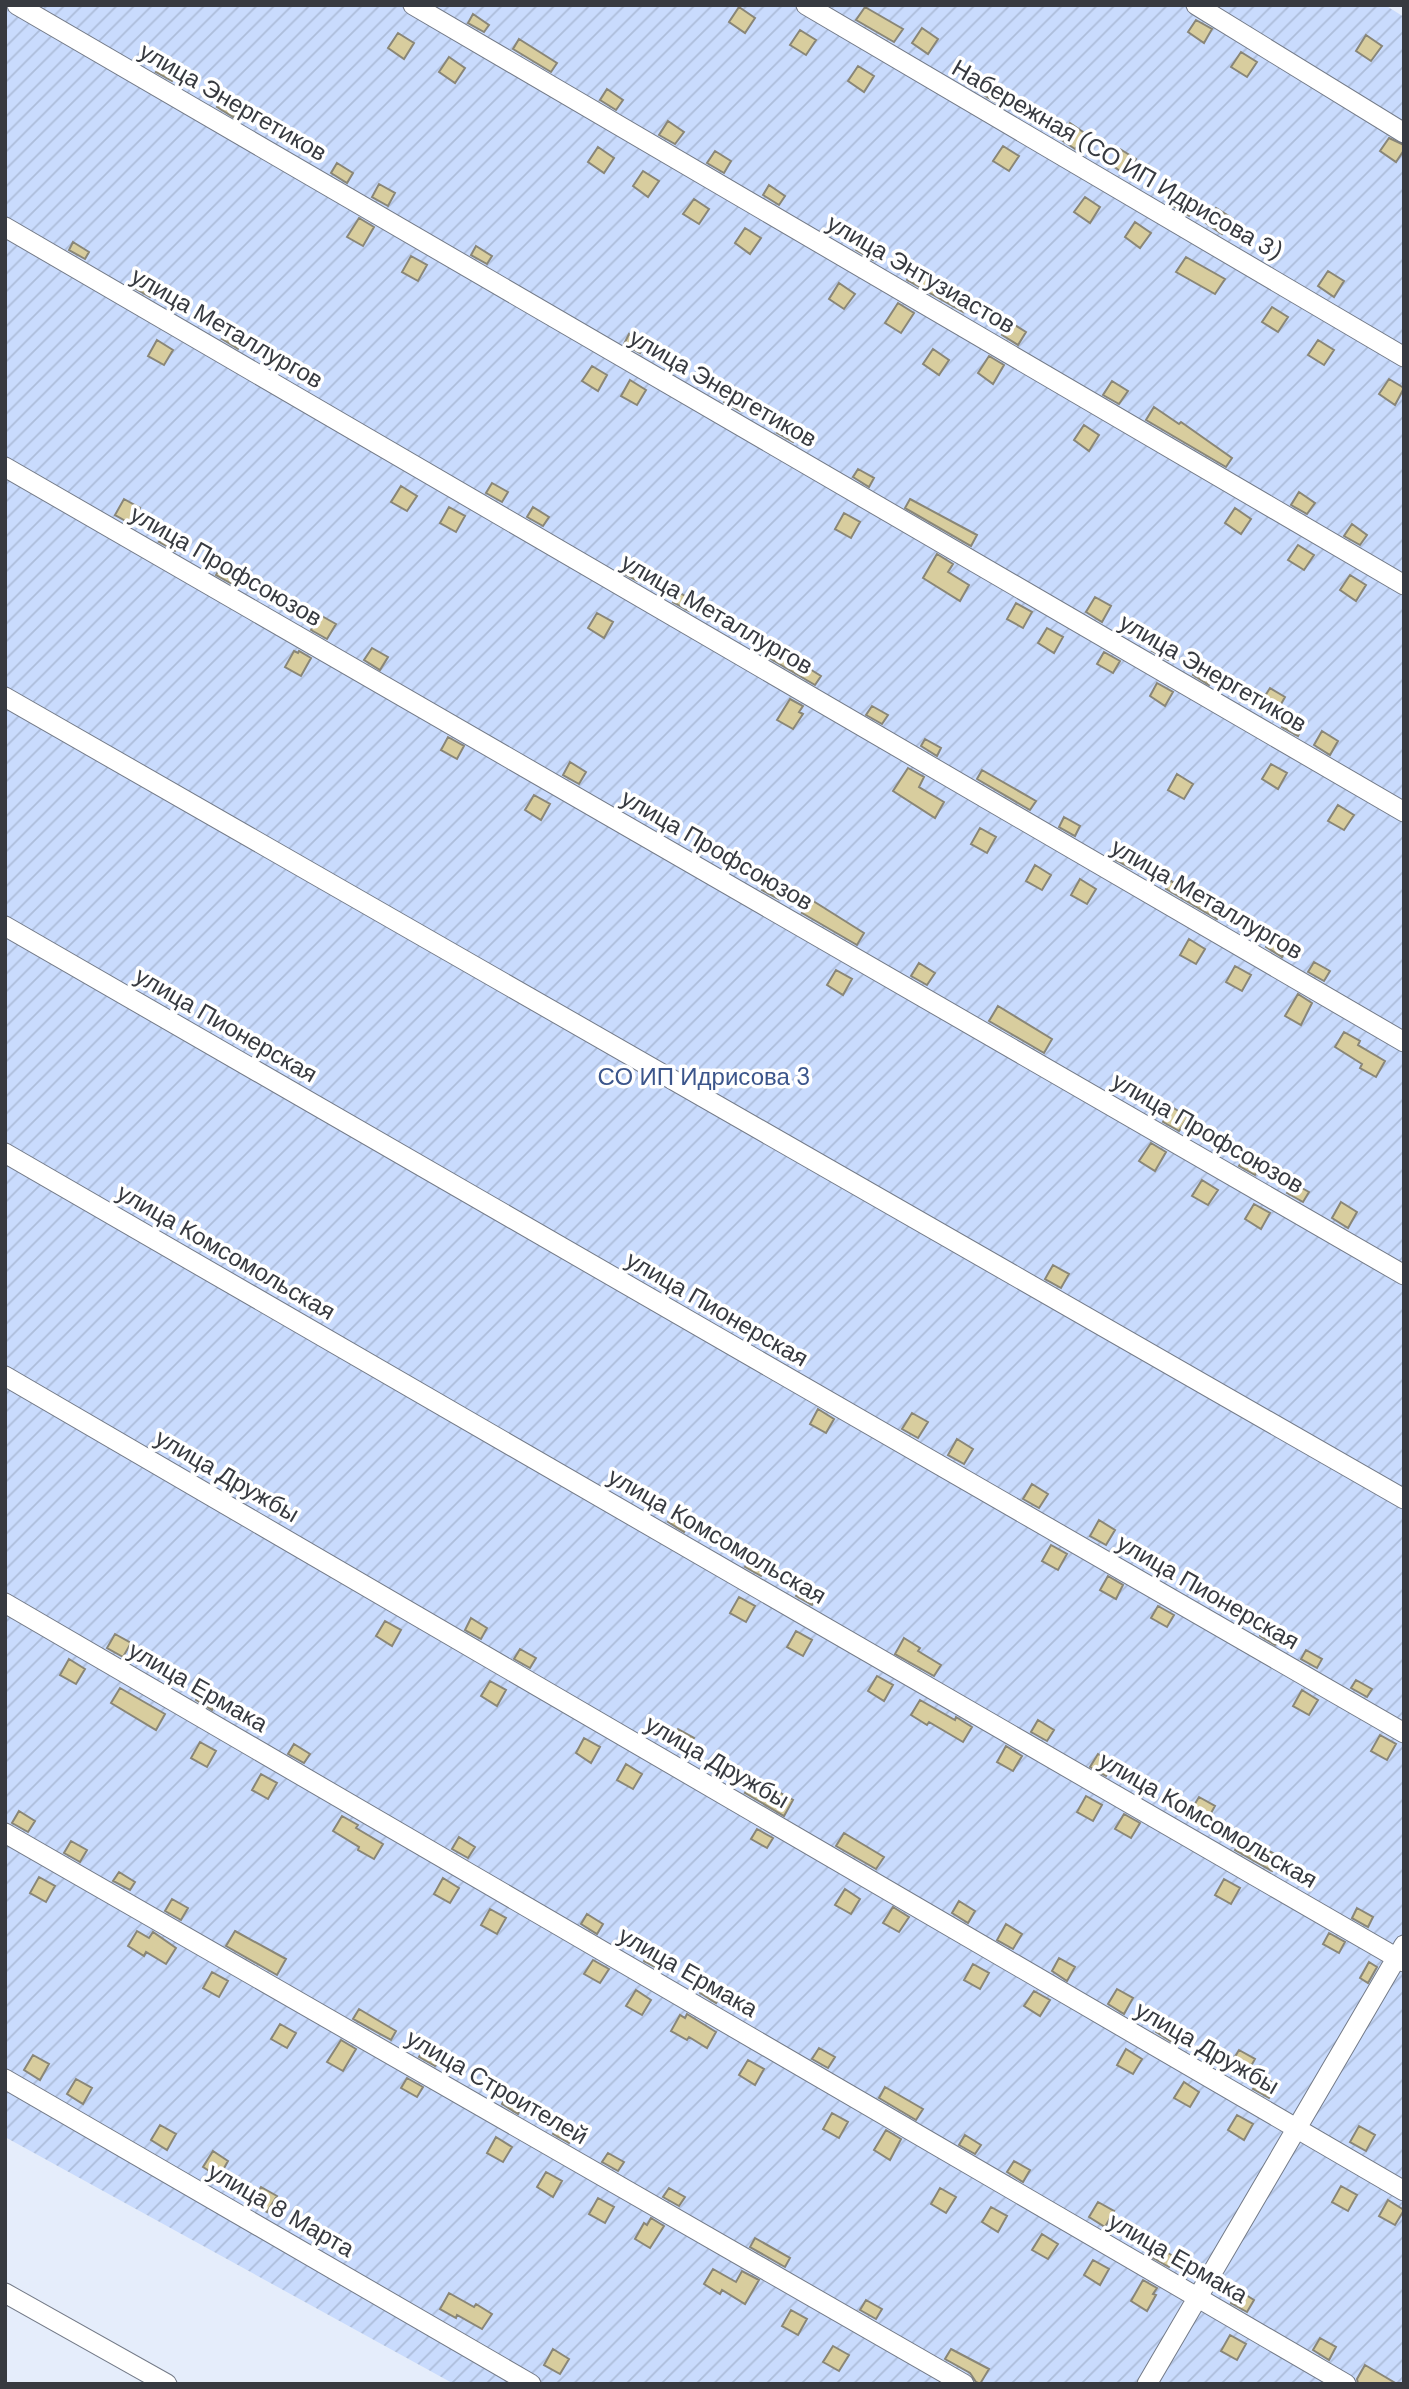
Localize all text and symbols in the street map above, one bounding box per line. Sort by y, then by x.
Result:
street label: улица Энергетиков [134,35,333,168]
street label: Набережная (СО ИП Идрисова 3) [946,52,1288,267]
street label: улица Энтузиастов [821,207,1021,340]
street label: улица Металлургов [126,260,329,395]
street label: улица Энергетиков [624,321,823,454]
street label: улица Профсоюзов [125,498,328,633]
street label: улица Металлургов [616,546,819,681]
street label: улица Энергетиков [1114,606,1313,739]
street label: улица Профсоюзов [616,782,819,917]
street label: улица Металлургов [1106,831,1309,966]
street label: улица Пионерская [129,960,323,1089]
park label: СО ИП Идрисова 3 [598,1061,810,1092]
street label: улица Профсоюзов [1107,1065,1310,1200]
street label: улица Комсомольская [112,1176,341,1327]
street label: улица Пионерская [620,1244,814,1373]
street label: улица Дружбы [150,1422,305,1529]
street label: улица Комсомольская [603,1460,832,1611]
street label: улица Пионерская [1111,1527,1305,1656]
street label: улица Ермака [123,1634,274,1739]
street label: улица Дружбы [640,1708,795,1815]
street label: улица Комсомольская [1094,1744,1323,1895]
street label: улица Ермака [613,1919,764,2024]
street label: улица Дружбы [1130,1994,1285,2101]
street label: улица Строителей [401,2022,594,2151]
street label: улица 8 Марта [203,2155,361,2264]
street label: улица Ермака [1103,2205,1254,2310]

